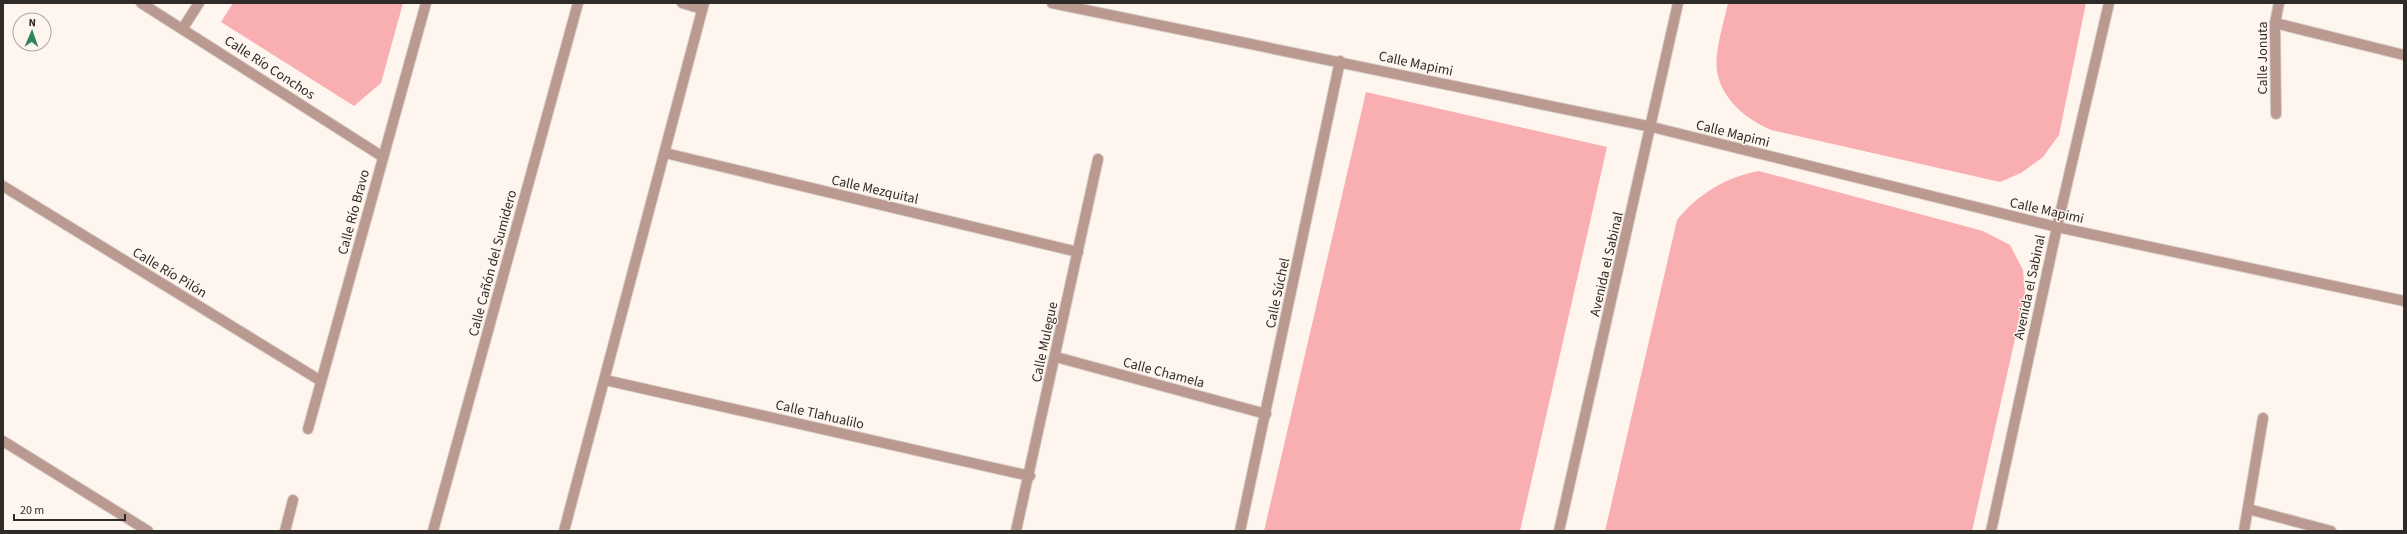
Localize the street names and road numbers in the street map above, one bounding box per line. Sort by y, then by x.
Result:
street label: Calle Jonuta [2253,22,2273,95]
street label: Calle Río Conchos [220,31,319,105]
street label: Calle Mapimi [1377,46,1455,82]
street label: Calle Mapimi [1694,115,1772,153]
street label: Calle Río Bravo [333,167,375,257]
street label: Calle Mezquital [829,170,921,210]
street label: Calle Cañón del Sumidero [464,188,522,339]
street label: Calle Mapimi [2008,193,2086,229]
street label: Avenida el Sabinal [1585,209,1629,319]
street label: Avenida el Sabinal [2009,232,2051,342]
street label: Calle Río Pilón [128,243,211,303]
street label: Calle Súchel [1261,256,1295,330]
street label: Calle Mulegue [1027,300,1063,384]
street label: Calle Chamela [1121,352,1207,393]
street label: Calle Tlahualilo [773,395,866,435]

